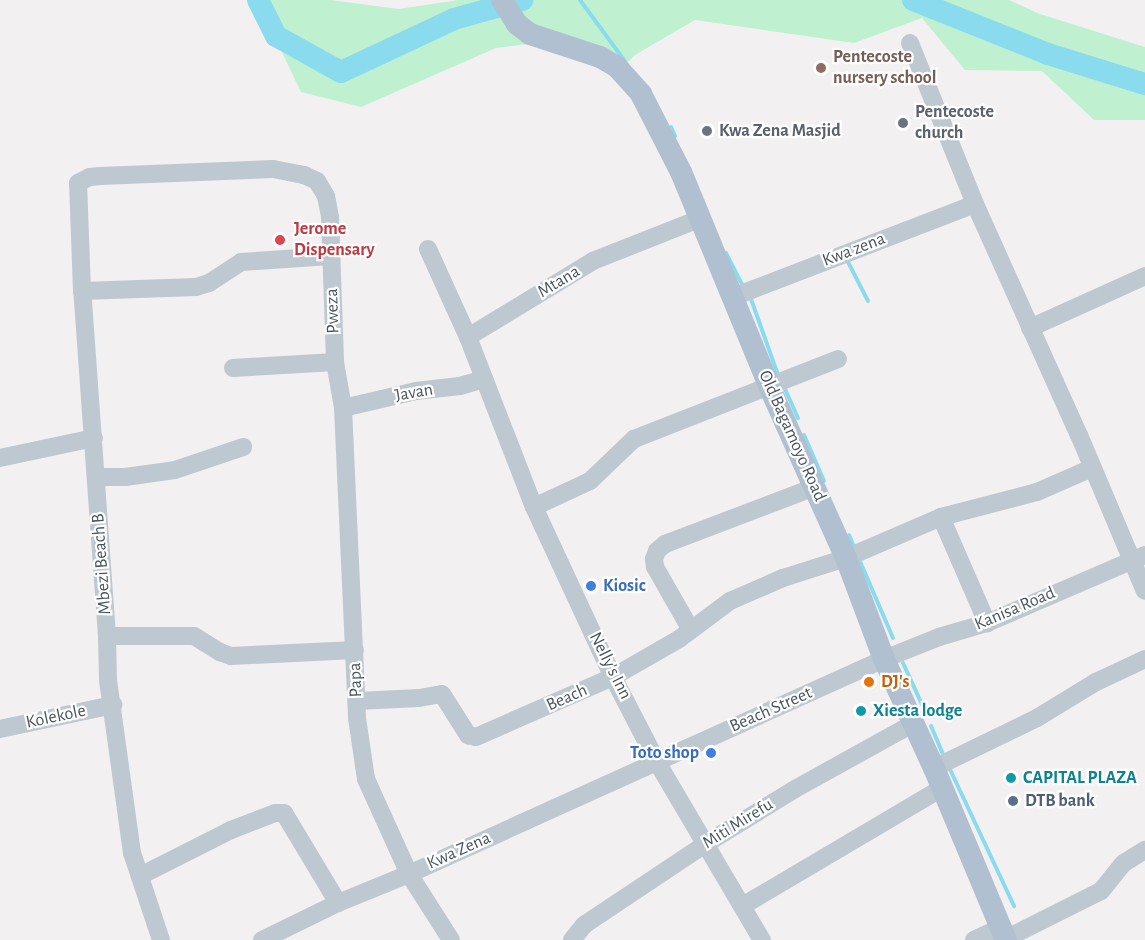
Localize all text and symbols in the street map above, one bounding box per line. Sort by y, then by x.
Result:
place label: Pentecoste nursery school [833,47,936,90]
marker: Pentecoste nursery school [814,61,828,75]
place label: Pentecoste church [915,102,994,144]
marker: Pentecoste church [896,116,910,130]
place label: Kwa Zena Masjid [719,120,841,142]
marker: Kwa Zena Masjid [700,124,714,138]
place label: Jerome Dispensary [294,219,375,262]
street label: Kwa zena [820,228,888,272]
marker: Jerome Dispensary [271,231,289,249]
street label: Mtana [534,261,584,303]
street label: Pweza [321,288,345,334]
street label: Old Bagamoyo Road [753,367,831,505]
street label: Javan [393,379,435,407]
street label: Mbezi Beach B [88,513,116,615]
place label: Kiosic [603,575,646,597]
marker: Kiosic [584,579,598,593]
street label: Kanisa Road [972,582,1058,636]
street label: Nelly's Inn [584,629,636,703]
street label: Papa [345,662,367,698]
place label: DJ's [881,671,909,693]
marker: DJ's [862,675,876,689]
street label: Beach [543,680,591,716]
street label: Beach Street [727,682,815,738]
street label: Kolekole [24,700,88,734]
place label: Xiesta lodge [873,700,962,722]
marker: Xiesta lodge [854,704,868,718]
place label: Toto shop [630,742,699,764]
marker: Toto shop [704,746,718,760]
place label: CAPITAL PLAZA [1023,767,1137,789]
marker: CAPITAL PLAZA [1004,771,1018,785]
place label: DTB bank [1025,790,1095,812]
street label: Miti Mirefu [699,794,777,854]
marker: DTB bank [1006,794,1020,808]
street label: Kwa Zena [424,827,494,875]

